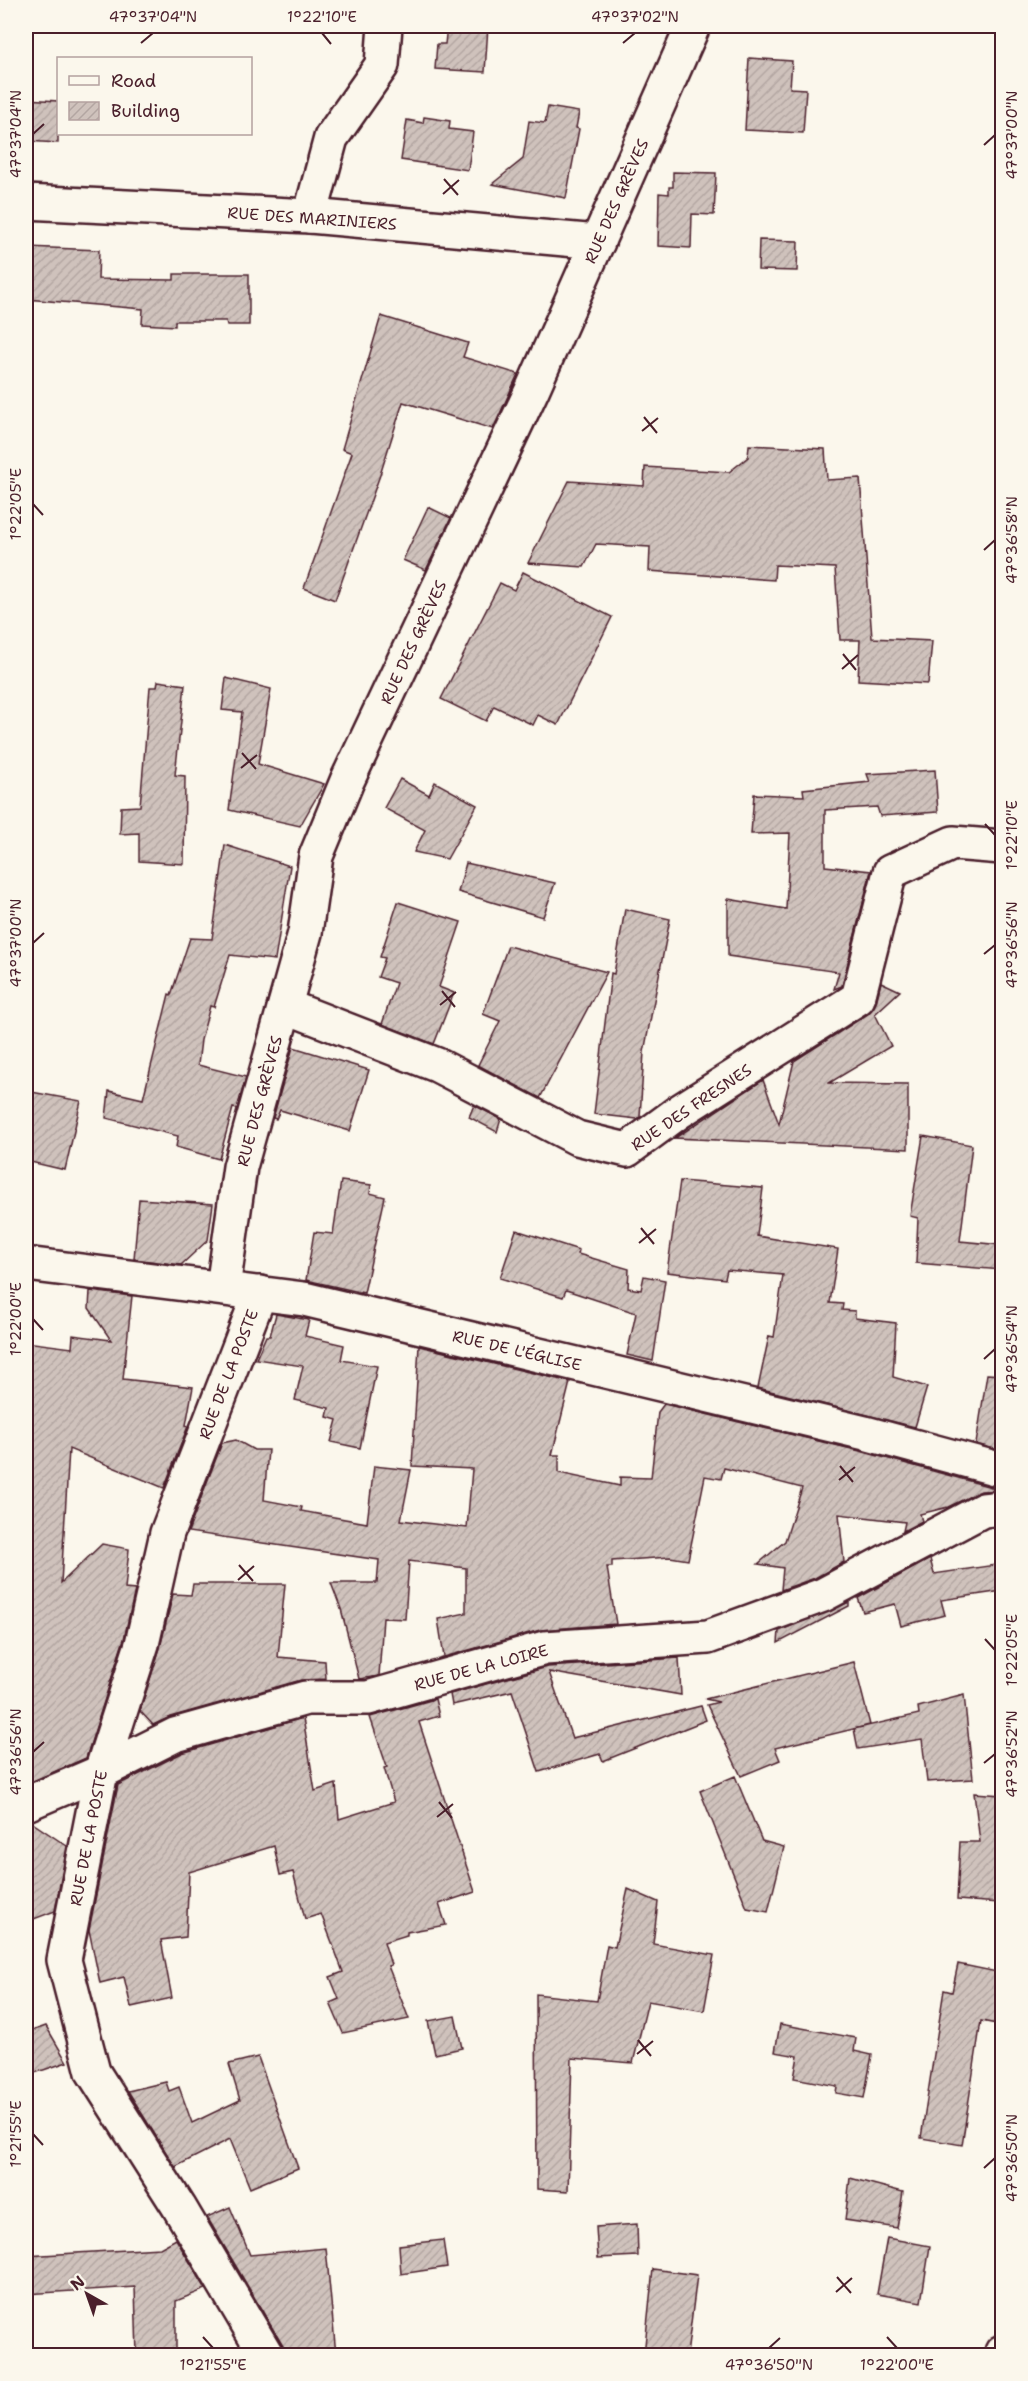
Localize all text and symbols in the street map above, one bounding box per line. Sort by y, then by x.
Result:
text: 47°37'04"N [109,7,197,27]
text: 1°22'10"E [287,7,357,27]
text: 47°37'02"N [591,7,679,27]
legend [57,57,252,135]
text: Road [111,69,156,93]
text: 47°37'04"N [6,90,26,178]
text: 47°37'00"N [1002,90,1022,180]
text: Building [111,99,180,123]
street label: RUE DES GRÈVES [580,135,653,267]
street label: RUE DES MARINIERS [227,202,397,235]
text: 1°22'05"E [6,468,26,540]
text: 47°36'58"N [1002,496,1022,584]
street label: RUE DES GRÈVES [376,577,451,708]
text: 1°22'10"E [1002,800,1022,870]
text: 47°37'00"N [6,898,26,988]
text: 47°36'56"N [1002,901,1022,989]
street label: RUE DES GRÈVES [232,1033,287,1169]
street label: RUE DES FRESNES [627,1059,756,1156]
text: 1°22'00"E [6,1282,26,1356]
text: 47°36'54"N [1002,1305,1022,1393]
street label: RUE DE LA POSTE [194,1306,263,1442]
street label: RUE DE L'ÉGLISE [450,1325,584,1376]
text: 1°22'05"E [1002,1614,1022,1686]
street label: RUE DE LA LOIRE [412,1639,551,1695]
text: 47°36'56"N [6,1708,26,1796]
text: 47°36'52"N [1002,1710,1022,1798]
street label: RUE DE LA POSTE [65,1768,112,1908]
text: 1°21'55"E [6,2100,26,2168]
text: 47°36'50"N [1002,2114,1022,2202]
north arrow [57,2264,117,2324]
text: N [66,2271,89,2295]
text: 1°21'55"E [179,2355,247,2375]
text: 47°36'50"N [725,2355,813,2375]
text: 1°22'00"E [860,2355,934,2375]

